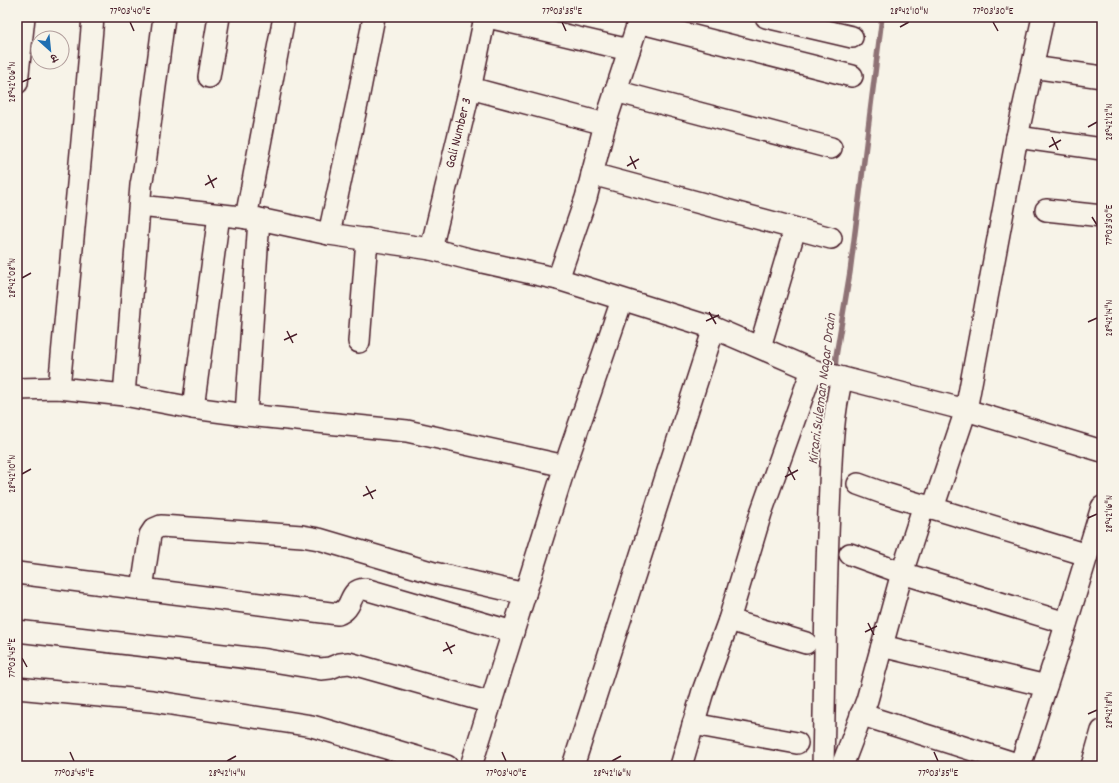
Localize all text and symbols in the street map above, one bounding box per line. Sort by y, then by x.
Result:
text: 77°03'40"E [110,5,151,19]
text: 77°03'35"E [542,5,582,19]
text: 28°42'10"N [890,5,928,19]
text: 77°03'30"E [973,5,1014,19]
north arrow [30,30,70,70]
text: उ [47,48,61,66]
text: 28°42'06"N [6,61,20,102]
street label: Gali Number 3 [441,96,477,170]
text: 28°42'12"N [1103,103,1117,141]
text: 77°03'30"E [1103,204,1117,245]
text: 28°42'08"N [6,258,20,298]
text: 28°42'14"N [1103,299,1117,336]
water label: Kirari Suleman Nagar Drain [803,311,843,466]
text: 28°42'10"N [6,455,20,493]
text: 28°42'16"N [1103,495,1117,533]
text: 77°03'45"E [6,638,20,678]
text: 28°42'18"N [1103,692,1117,728]
text: 77°03'45"E [54,767,94,781]
text: 28°42'14"N [209,767,246,781]
text: 77°03'40"E [486,767,527,781]
text: 28°42'16"N [593,767,631,781]
text: 77°03'35"E [918,767,958,781]

